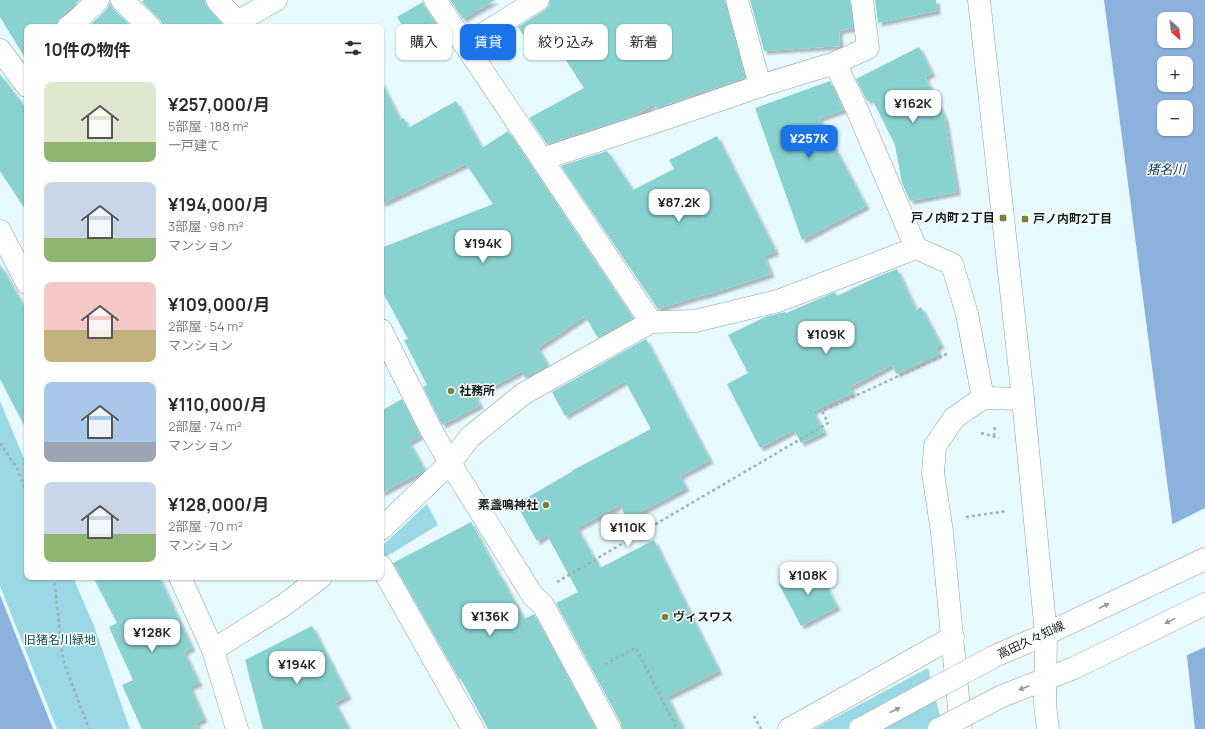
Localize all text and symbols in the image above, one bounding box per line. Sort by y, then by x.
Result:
north arrow [1157,12,1193,48]
map controls [1157,12,1193,136]
chip: 購入 [396,24,452,60]
chip: 賃貸 [460,24,516,60]
chip: 絞り込み [524,24,608,60]
chip: 新着 [616,24,672,60]
icon: filters [342,37,364,59]
text: 10件の物件 [44,38,131,61]
button: + [1157,56,1193,92]
pin: ¥162K [885,90,941,124]
text: ¥257,000/月 [168,93,270,116]
text: ¥162K [894,94,932,112]
icon: home [76,98,124,146]
button: − [1157,100,1193,136]
text: 5部屋 · 188 m² [168,117,249,135]
pin: ¥257K [781,125,837,159]
text: ¥257K [790,129,828,147]
text: 一戸建て [168,136,220,154]
water label: 猪名川 [1146,160,1187,178]
pin: ¥87.2K [646,189,712,223]
text: ¥194,000/月 [168,193,270,216]
text: ¥87.2K [658,193,700,211]
icon: home [76,198,124,246]
place label: 戸ノ内町２丁目 [911,209,995,226]
place label: 戸ノ内町2丁目 [1033,210,1112,227]
marker: 戸ノ内町２丁目 [998,213,1008,223]
marker: 戸ノ内町2丁目 [1020,214,1030,224]
text: 3部屋 · 98 m² [168,217,244,235]
pin: ¥194K [455,230,511,264]
text: ¥194K [464,234,502,252]
text: マンション [168,236,233,254]
text: ¥109,000/月 [168,293,271,316]
icon: home [76,298,124,346]
text: 2部屋 · 54 m² [168,317,244,335]
pin: ¥109K [798,321,854,355]
text: ¥109K [807,325,845,343]
text: マンション [168,336,233,354]
place label: 社務所 [459,382,495,399]
marker: 社務所 [446,386,456,396]
text: ¥110,000/月 [168,393,268,416]
icon: home [76,398,124,446]
text: 2部屋 · 74 m² [168,417,242,435]
text: マンション [168,436,233,454]
text: ¥128,000/月 [168,493,269,516]
place label: 素盞鳴神社 [478,496,538,513]
icon: home [76,498,124,546]
marker: 素盞鳴神社 [541,500,551,510]
pin: ¥110K [600,514,656,548]
text: 2部屋 · 70 m² [168,517,243,535]
text: ¥110K [610,518,646,536]
text: マンション [168,536,233,554]
pin: ¥108K [780,562,836,596]
text: ¥108K [789,566,827,584]
pin: ¥136K [462,603,518,637]
one-way arrow [1099,603,1110,609]
text: ¥136K [471,607,509,625]
place label: ヴィスワス [673,608,733,625]
marker: ヴィスワス [660,612,670,622]
street label: 高田久々知線 [995,617,1067,662]
one-way arrow [1164,618,1176,624]
pin: ¥128K [124,619,180,653]
text: ¥128K [133,623,171,641]
park label: 旧猪名川緑地 [24,631,96,648]
pin: ¥194K [269,651,325,685]
text: ¥194K [278,655,316,673]
one-way arrow [1018,685,1030,691]
one-way arrow [889,707,900,714]

